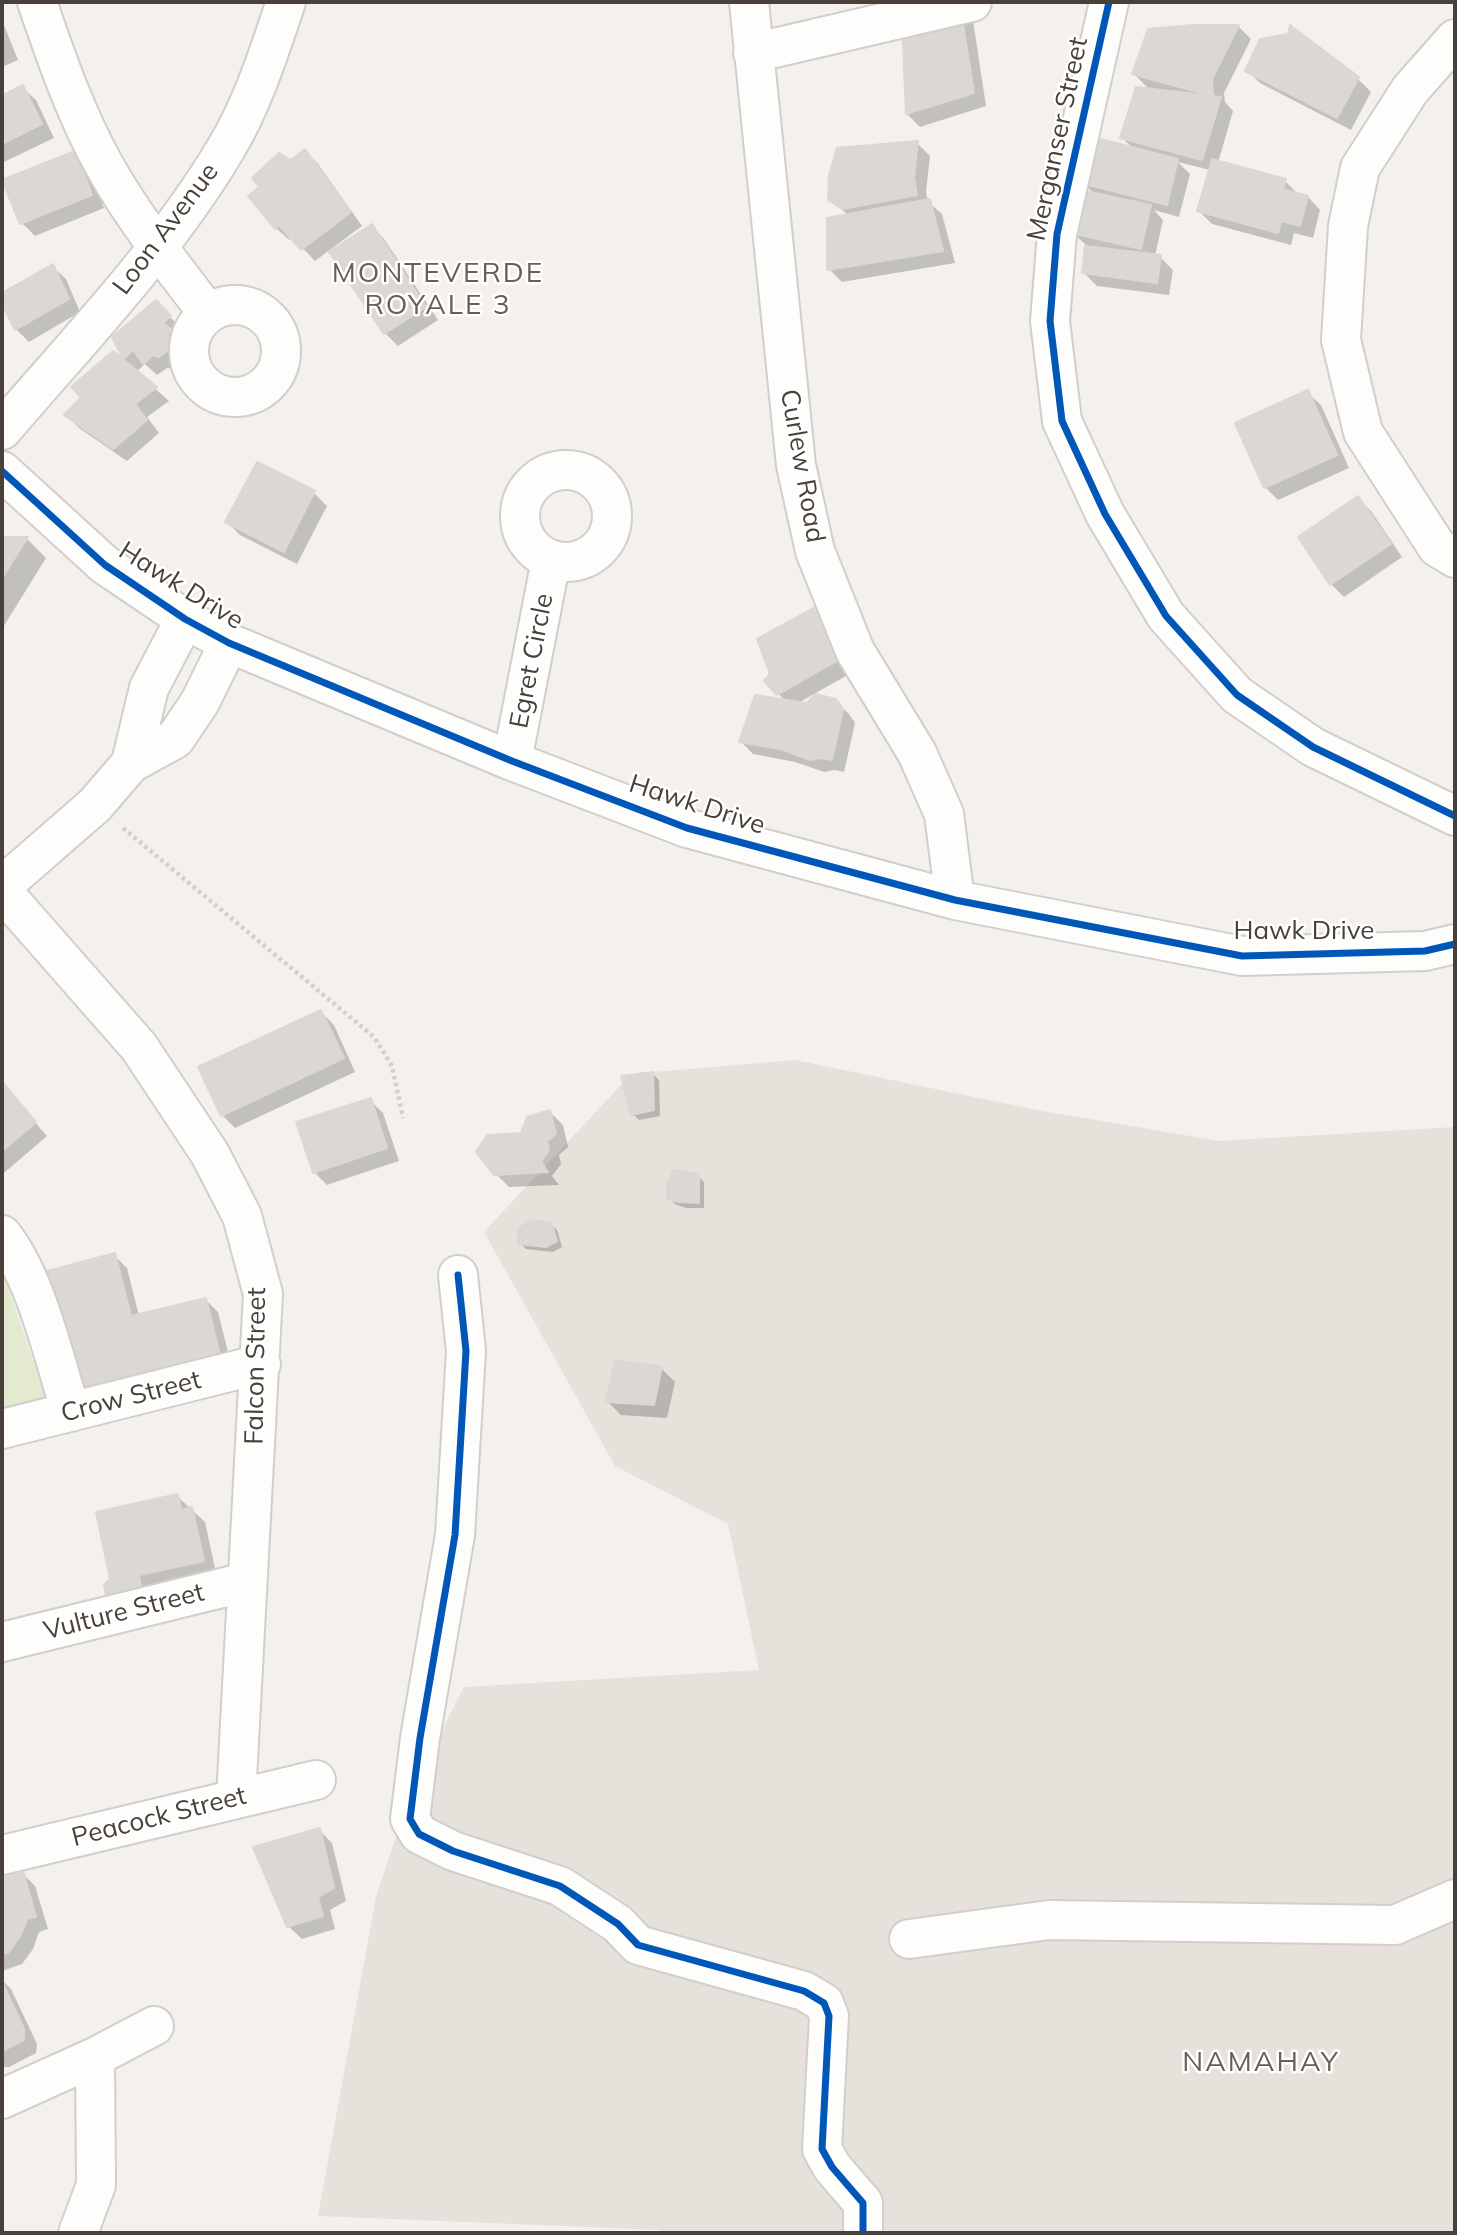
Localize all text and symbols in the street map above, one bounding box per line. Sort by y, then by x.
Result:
street label: Merganser Street [1021,34,1095,244]
street label: Loon Avenue [107,157,225,301]
district label: MONTEVERDE ROYALE 3 [333,257,543,323]
street label: Curlew Road [773,387,831,545]
street label: Hawk Drive [113,535,249,637]
street label: Egret Circle [504,591,560,731]
street label: Hawk Drive [625,768,769,842]
street label: Hawk Drive [1234,915,1374,947]
street label: Falcon Street [239,1287,273,1445]
street label: Crow Street [58,1365,204,1429]
street label: Vulture Street [41,1577,207,1647]
street label: Peacock Street [69,1780,249,1854]
district label: NAMAHAY [1183,2046,1339,2080]

